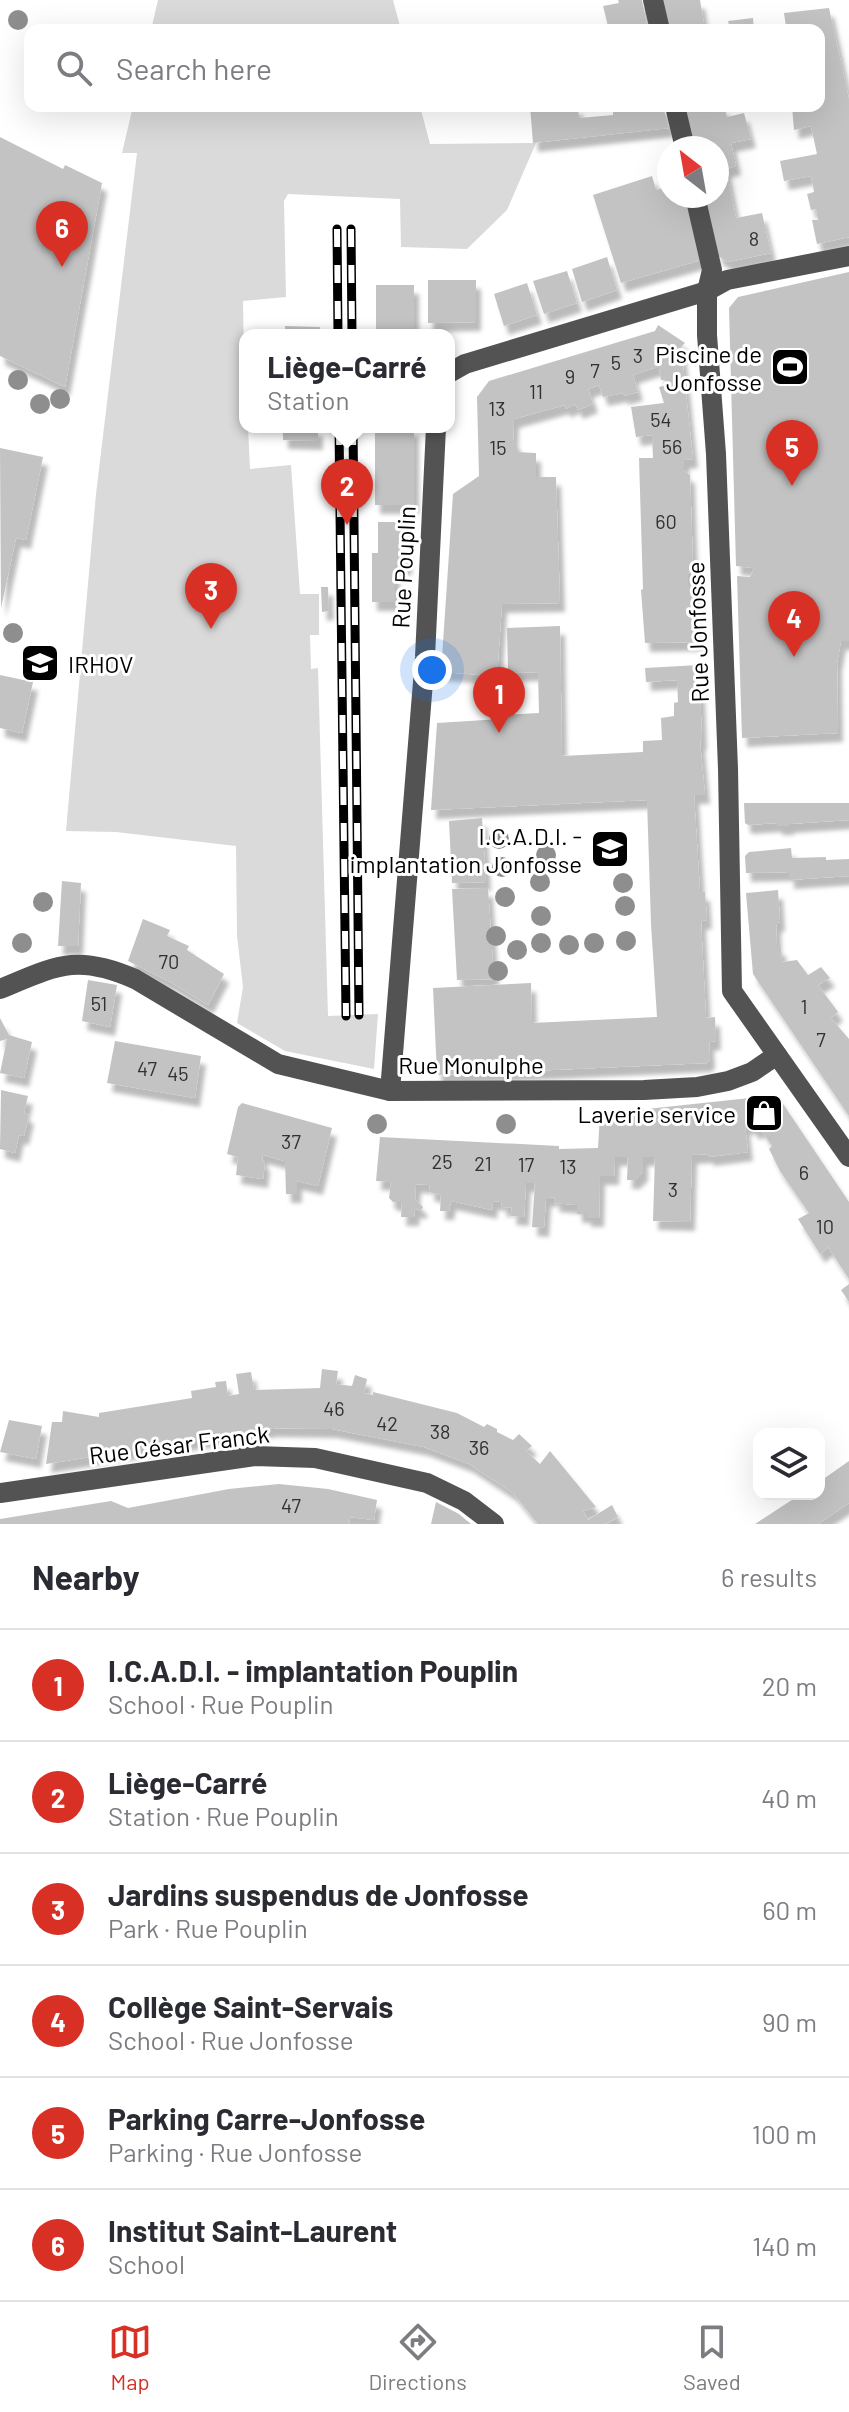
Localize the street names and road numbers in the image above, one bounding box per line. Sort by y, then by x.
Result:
street label: Rue Pouplin [385,505,421,629]
street label: Rue Jonfosse [680,561,714,703]
street label: Rue Monulphe [398,1050,544,1079]
street label: Rue César Franck [87,1419,271,1469]

